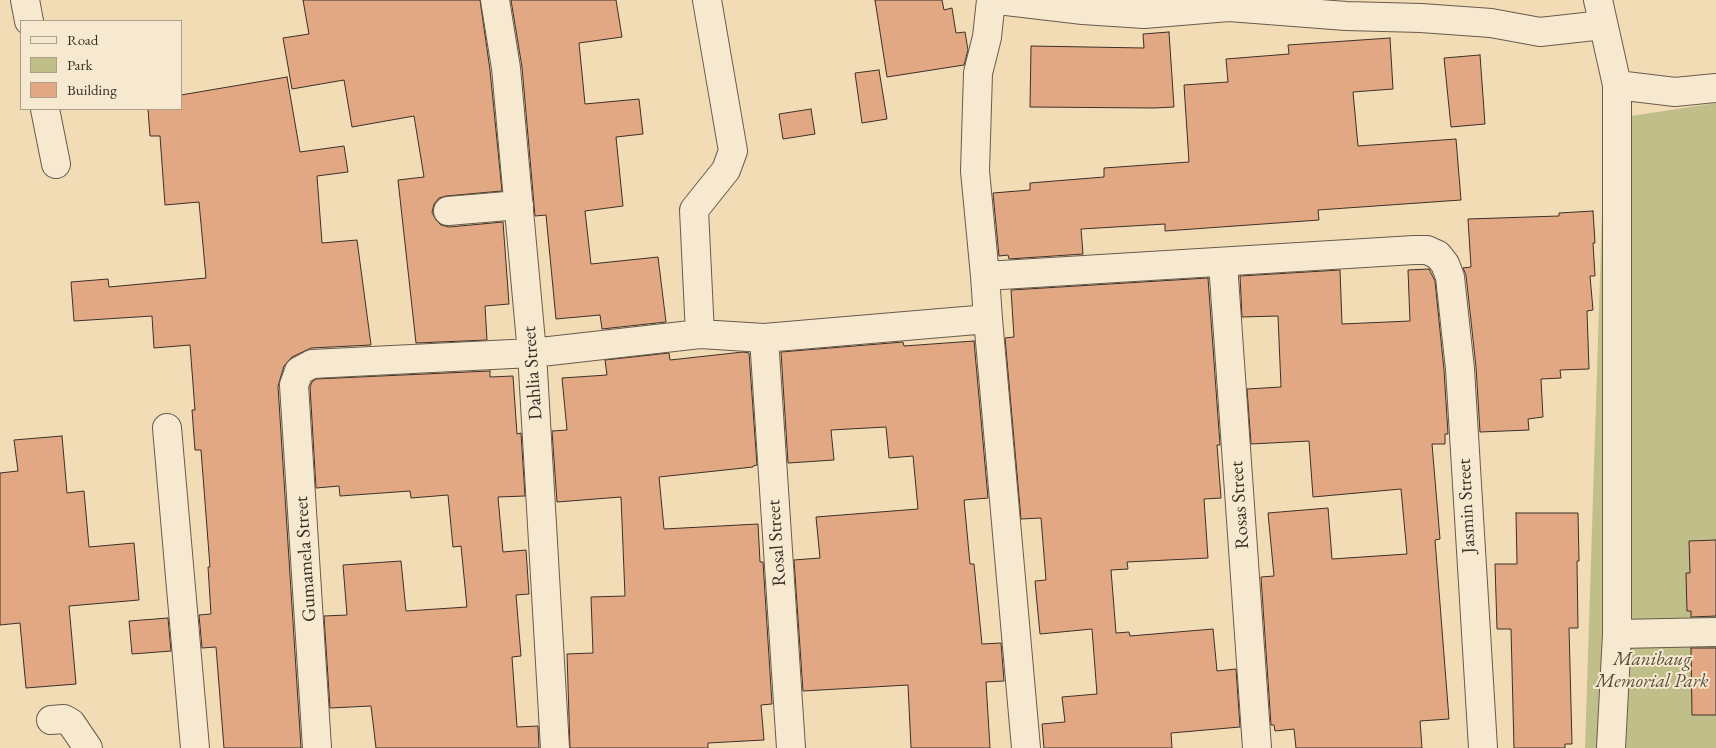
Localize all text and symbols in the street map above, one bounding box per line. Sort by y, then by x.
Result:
legend [20,20,182,110]
text: Road [67,30,98,49]
text: Park [67,55,93,74]
text: Building [67,80,117,99]
street label: Dahlia Street [518,325,548,421]
street label: Jasmin Street [1453,458,1481,554]
street label: Rosas Street [1226,460,1254,550]
street label: Gumamela Street [290,495,322,623]
street label: Rosal Street [763,499,791,587]
park label: Manibaug Memorial Park [1595,649,1709,693]

